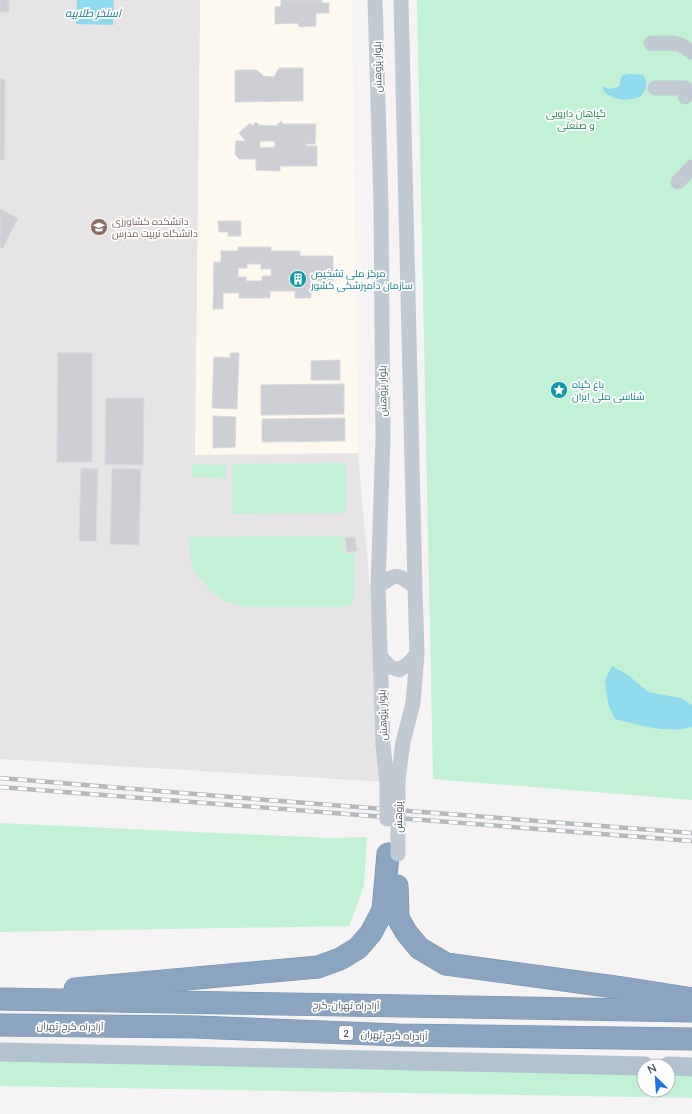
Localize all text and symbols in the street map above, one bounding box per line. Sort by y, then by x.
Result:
water label: استخر طلاییه [65,6,122,20]
street label: بلوار پژوهش [371,41,384,93]
park label: گیاهان دارویی و صنعتی [546,107,606,132]
place label: دانشکده کشاورزی دانشگاه تربیت مدرس [112,215,198,240]
school or university icon: دانشکده کشاورزی دانشگاه تربیت مدرس [89,217,109,237]
place label: مرکز ملی تشخیص سازمان دامپزشکی کشور [310,267,413,292]
building icon: مرکز ملی تشخیص سازمان دامپزشکی کشور [288,269,308,289]
street label: بلوار پژوهش [376,365,389,417]
place label: باغ گیاه‌ شناسی ملی ایران [572,378,644,403]
place icon: باغ گیاه‌ شناسی ملی ایران [549,380,569,400]
street label: بلوار پژوهش [375,689,390,741]
street label: پژوهش [392,801,405,833]
street label: آزادراه تهران-کرج [312,998,380,1013]
street label: آزادراه کرج-تهران [36,1019,104,1034]
road number: 2 [339,1026,353,1040]
street label: آزادراه کرج-تهران [360,1028,428,1043]
north arrow [636,1058,676,1098]
text: N [645,1061,658,1076]

